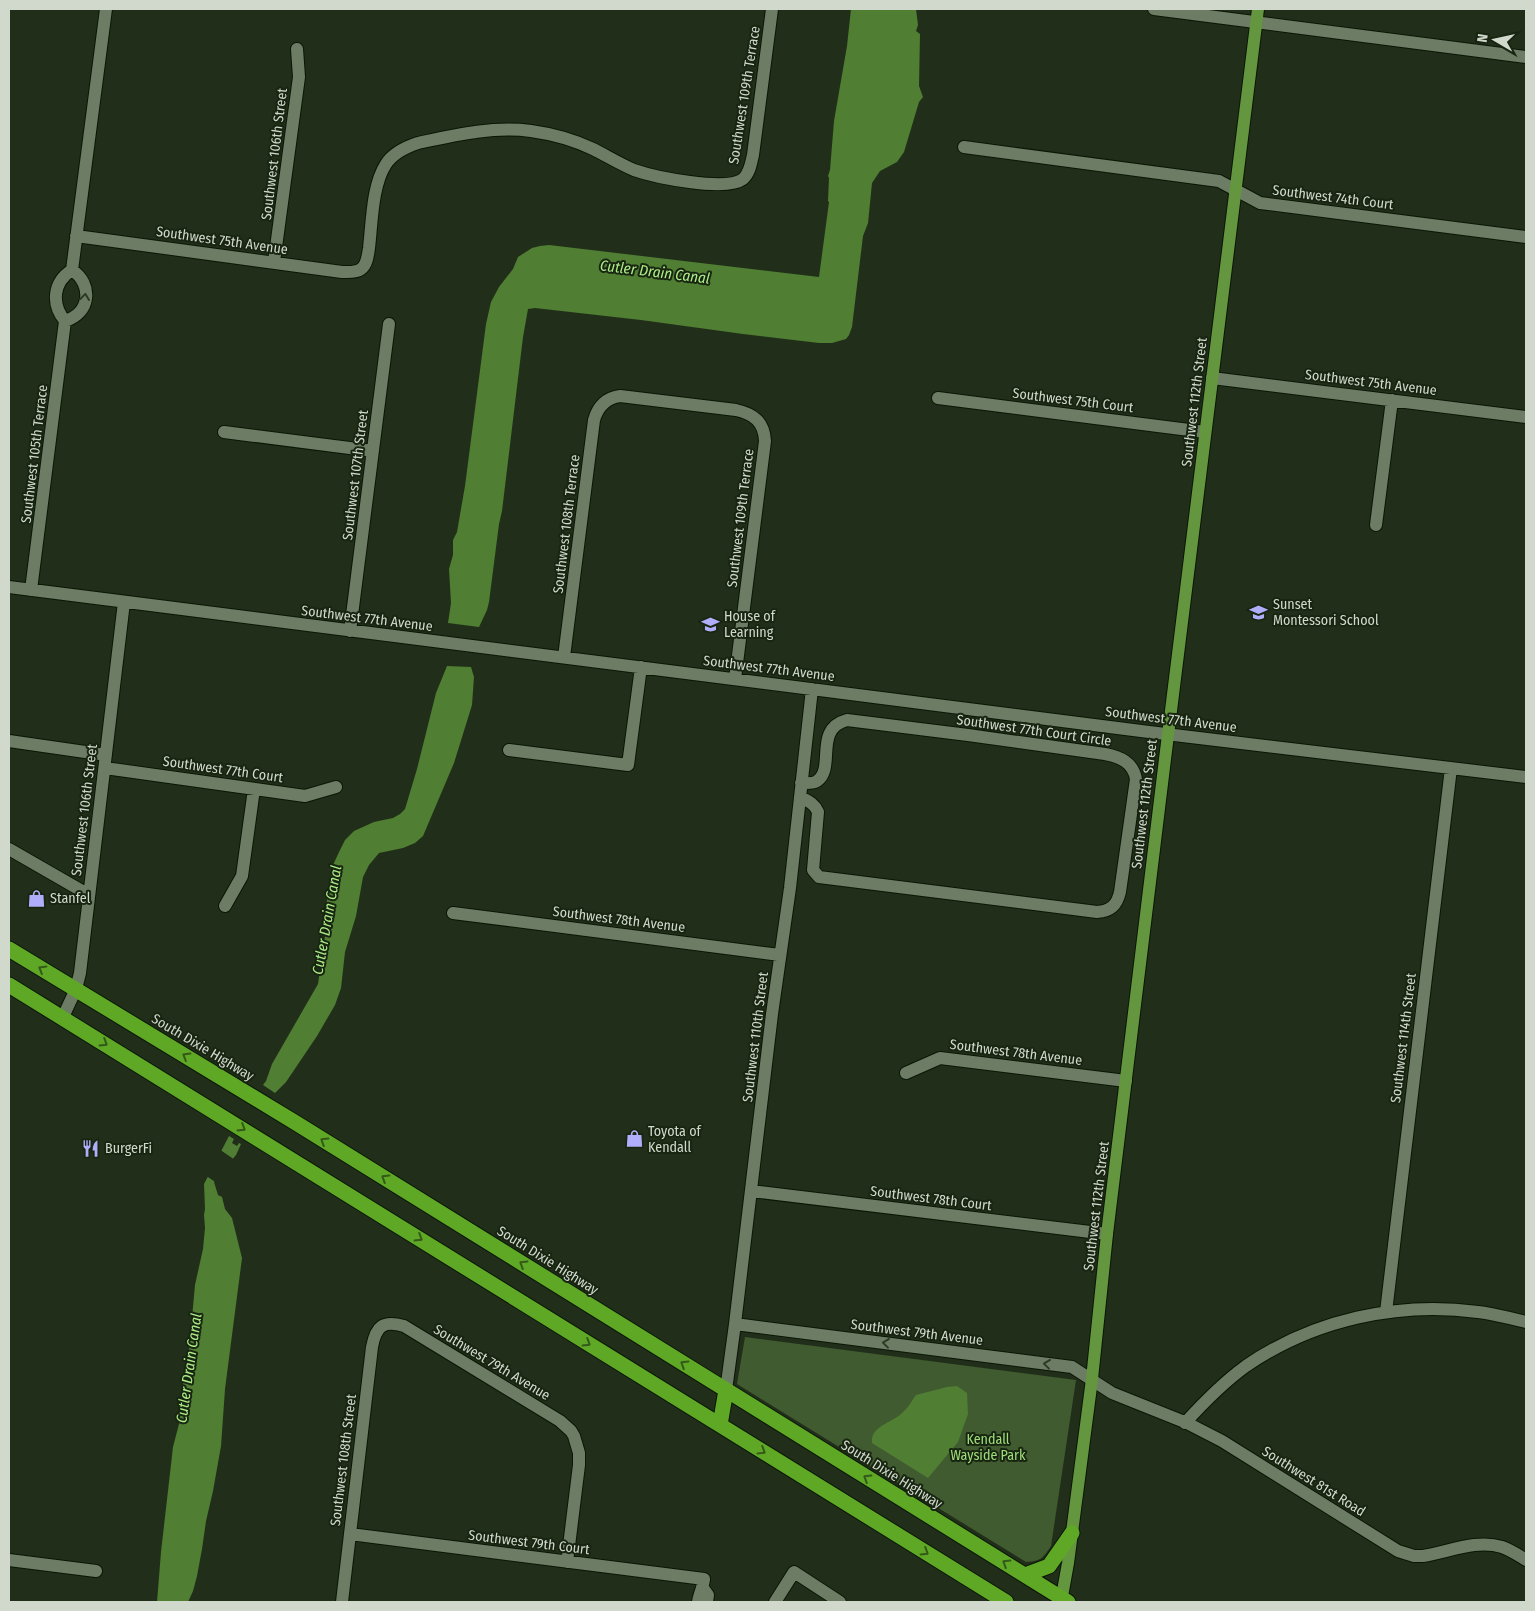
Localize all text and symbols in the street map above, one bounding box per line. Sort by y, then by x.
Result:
north arrow [1470,15,1520,65]
street label: Southwest 109th Terrace [725,25,764,165]
text: N [1474,33,1492,44]
street label: Southwest 106th Street [258,87,291,221]
street label: Southwest 74th Court [1271,182,1395,213]
street label: Southwest 75th Avenue [155,223,289,258]
water label: Cutler Drain Canal [599,256,711,288]
one-way arrow [79,293,90,301]
street label: Southwest 112th Street [1178,336,1211,468]
street label: Southwest 75th Avenue [1304,366,1438,399]
street label: Southwest 105th Terrace [18,384,51,524]
street label: Southwest 75th Court [1012,385,1135,416]
street label: Southwest 107th Street [339,408,372,541]
street label: Southwest 109th Terrace [724,448,757,588]
street label: Southwest 108th Terrace [550,453,583,595]
place label: Sunset Montessori School [1273,596,1379,629]
street label: Southwest 77th Avenue [300,602,434,635]
school or university icon: Sunset Montessori School [1249,602,1269,622]
place label: House of Learning [724,608,777,641]
school or university icon: House of Learning [700,614,720,634]
street label: Southwest 77th Avenue [702,652,836,685]
street label: Southwest 77th Avenue [1104,703,1238,736]
street label: Southwest 77th Court Circle [955,711,1112,750]
street label: Southwest 112th Street [1128,738,1161,870]
street label: Southwest 106th Street [68,743,101,877]
street label: Southwest 77th Court [162,753,284,786]
water label: Cutler Drain Canal [309,864,345,976]
shop icon: Stanfel [26,888,46,908]
place label: Stanfel [50,890,91,907]
street label: Southwest 78th Avenue [552,903,686,936]
one-way arrow [39,965,48,975]
street label: Southwest 110th Street [739,970,772,1103]
street label: Southwest 114th Street [1387,972,1420,1104]
street label: South Dixie Highway [149,1010,258,1085]
street label: Southwest 78th Avenue [949,1036,1083,1069]
one-way arrow [98,1037,108,1046]
one-way arrow [182,1052,191,1062]
one-way arrow [237,1122,246,1132]
place label: Toyota of Kendall [648,1123,703,1156]
shop icon: Toyota of Kendall [624,1129,644,1149]
one-way arrow [321,1137,330,1147]
restaurant icon: BurgerFi [81,1138,101,1158]
place label: BurgerFi [105,1140,152,1157]
street label: Southwest 112th Street [1080,1140,1113,1272]
one-way arrow [382,1175,391,1185]
street label: Southwest 78th Court [869,1183,993,1214]
street label: South Dixie Highway [494,1222,602,1299]
one-way arrow [413,1231,422,1241]
one-way arrow [520,1261,529,1270]
water label: Cutler Drain Canal [172,1312,206,1424]
street label: Southwest 79th Avenue [850,1316,984,1349]
street label: Southwest 79th Avenue [430,1321,553,1404]
one-way arrow [582,1336,591,1346]
one-way arrow [882,1339,890,1349]
one-way arrow [1043,1359,1051,1370]
one-way arrow [681,1361,690,1371]
street label: Southwest 108th Street [327,1393,360,1527]
park label: Kendall Wayside Park [951,1431,1026,1464]
street label: South Dixie Highway [838,1436,946,1513]
street label: Southwest 81st Road [1259,1443,1368,1520]
one-way arrow [756,1444,765,1454]
one-way arrow [864,1474,873,1484]
street label: Southwest 79th Court [467,1527,591,1558]
one-way arrow [919,1546,928,1556]
one-way arrow [1002,1560,1011,1570]

